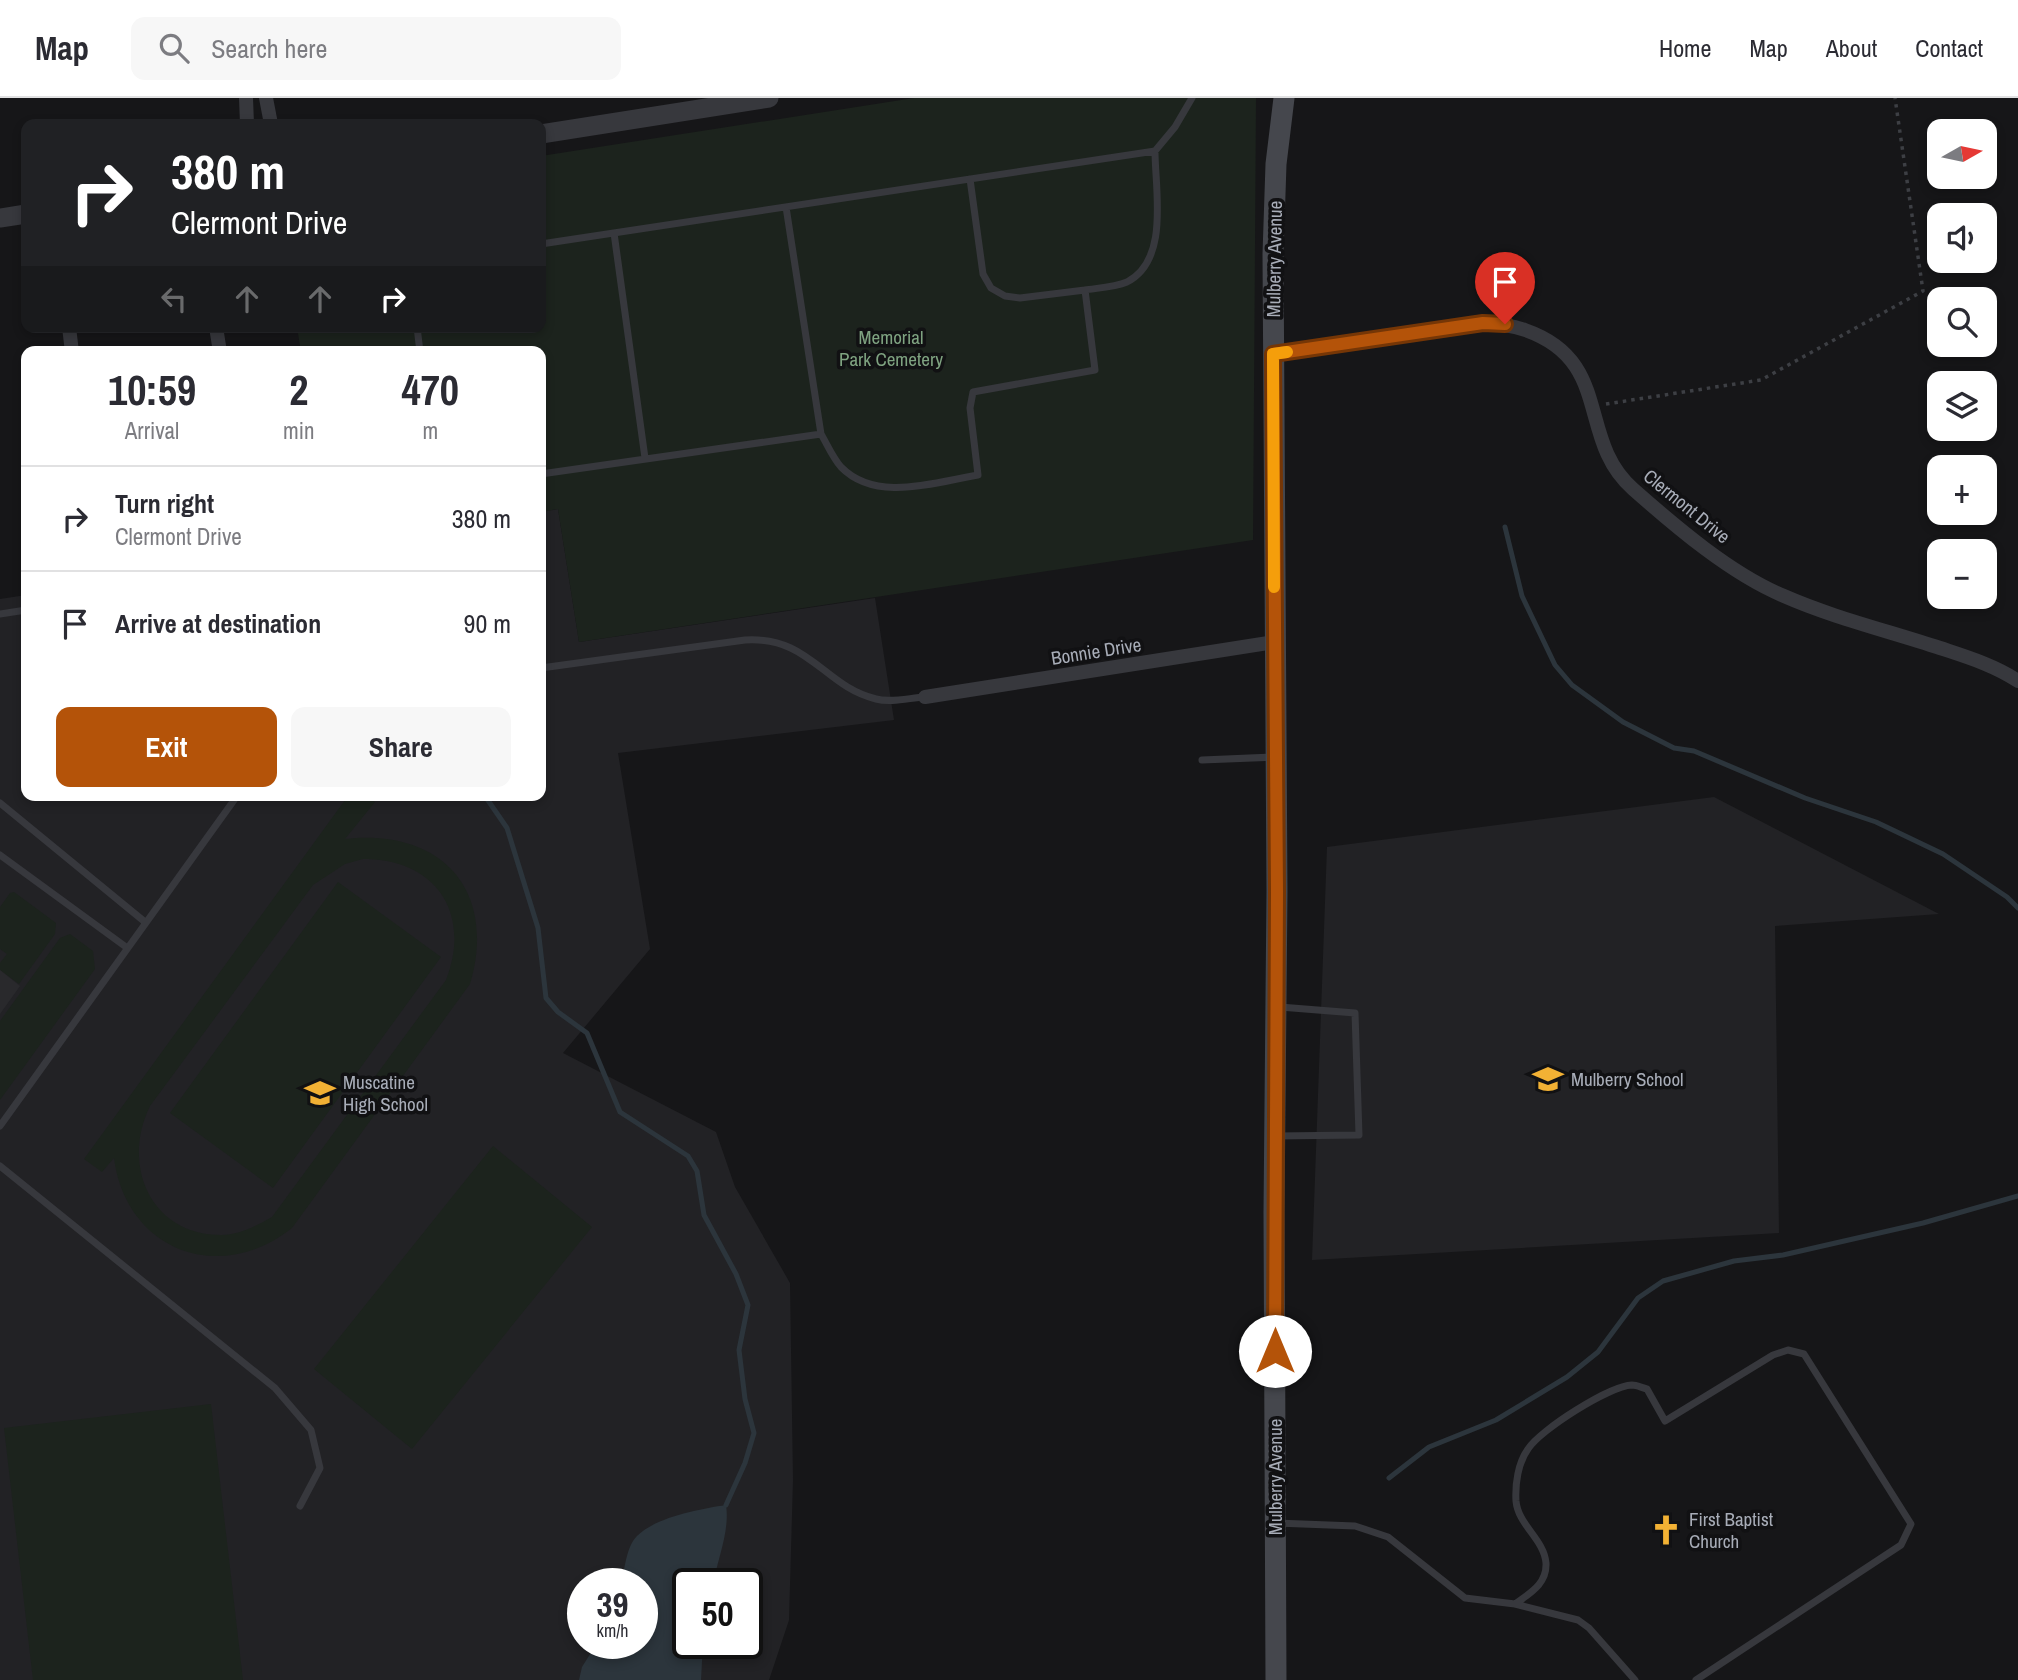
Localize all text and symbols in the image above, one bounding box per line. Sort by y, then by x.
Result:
search box [131,17,621,80]
text: Map [35,26,89,70]
icon: search [155,29,193,67]
text: Search here [211,31,327,66]
text: Home [1659,32,1711,64]
text: Map [1749,32,1788,64]
text: About [1826,32,1877,64]
text: Contact [1915,32,1983,64]
north arrow [1927,119,1997,189]
map controls [1927,119,1997,609]
text: 380 m [171,138,285,204]
icon: right [56,147,147,238]
street label: Mulberry Avenue [1260,200,1288,318]
text: Clermont Drive [171,201,347,244]
button: sound [1927,203,1997,273]
pin [1475,252,1535,324]
icon: arrive [1486,263,1524,301]
icon: left [155,280,193,318]
icon: ahead [228,280,266,318]
icon: ahead [301,280,339,318]
icon: right [374,280,412,318]
button: search [1927,287,1997,357]
park label: Memorial Park Cemetery [839,324,943,372]
text: 10:59 [108,362,196,418]
text: 2 [289,362,308,418]
text: 470 [402,362,459,418]
button: layers [1927,371,1997,441]
text: Arrival [125,415,179,446]
text: min [283,415,315,446]
text: m [422,415,438,446]
button: + [1927,455,1997,525]
street label: Clermont Drive [1638,463,1736,549]
text: Turn right [115,486,214,521]
icon: right [56,500,94,538]
text: 380 m [452,501,511,536]
text: Clermont Drive [115,521,242,552]
button: − [1927,539,1997,609]
icon: arrive [56,605,94,643]
text: Arrive at destination [115,606,321,641]
text: 90 m [464,606,511,641]
street label: Bonnie Drive [1049,631,1143,671]
button: Exit [56,707,277,787]
button: Share [291,707,511,787]
school or university icon: Mulberry School [1531,1062,1565,1096]
place label: Mulberry School [1571,1066,1684,1092]
place label: Muscatine High School [343,1069,428,1117]
school or university icon: Muscatine High School [303,1076,337,1110]
position arrow [1238,1314,1312,1388]
street label: Mulberry Avenue [1262,1419,1288,1535]
place label: First Baptist Church [1689,1506,1774,1554]
church icon: First Baptist Church [1649,1513,1683,1547]
speed limit sign: 50 [672,1568,763,1659]
text: 39 [597,1581,628,1628]
text: km/h [597,1618,629,1643]

